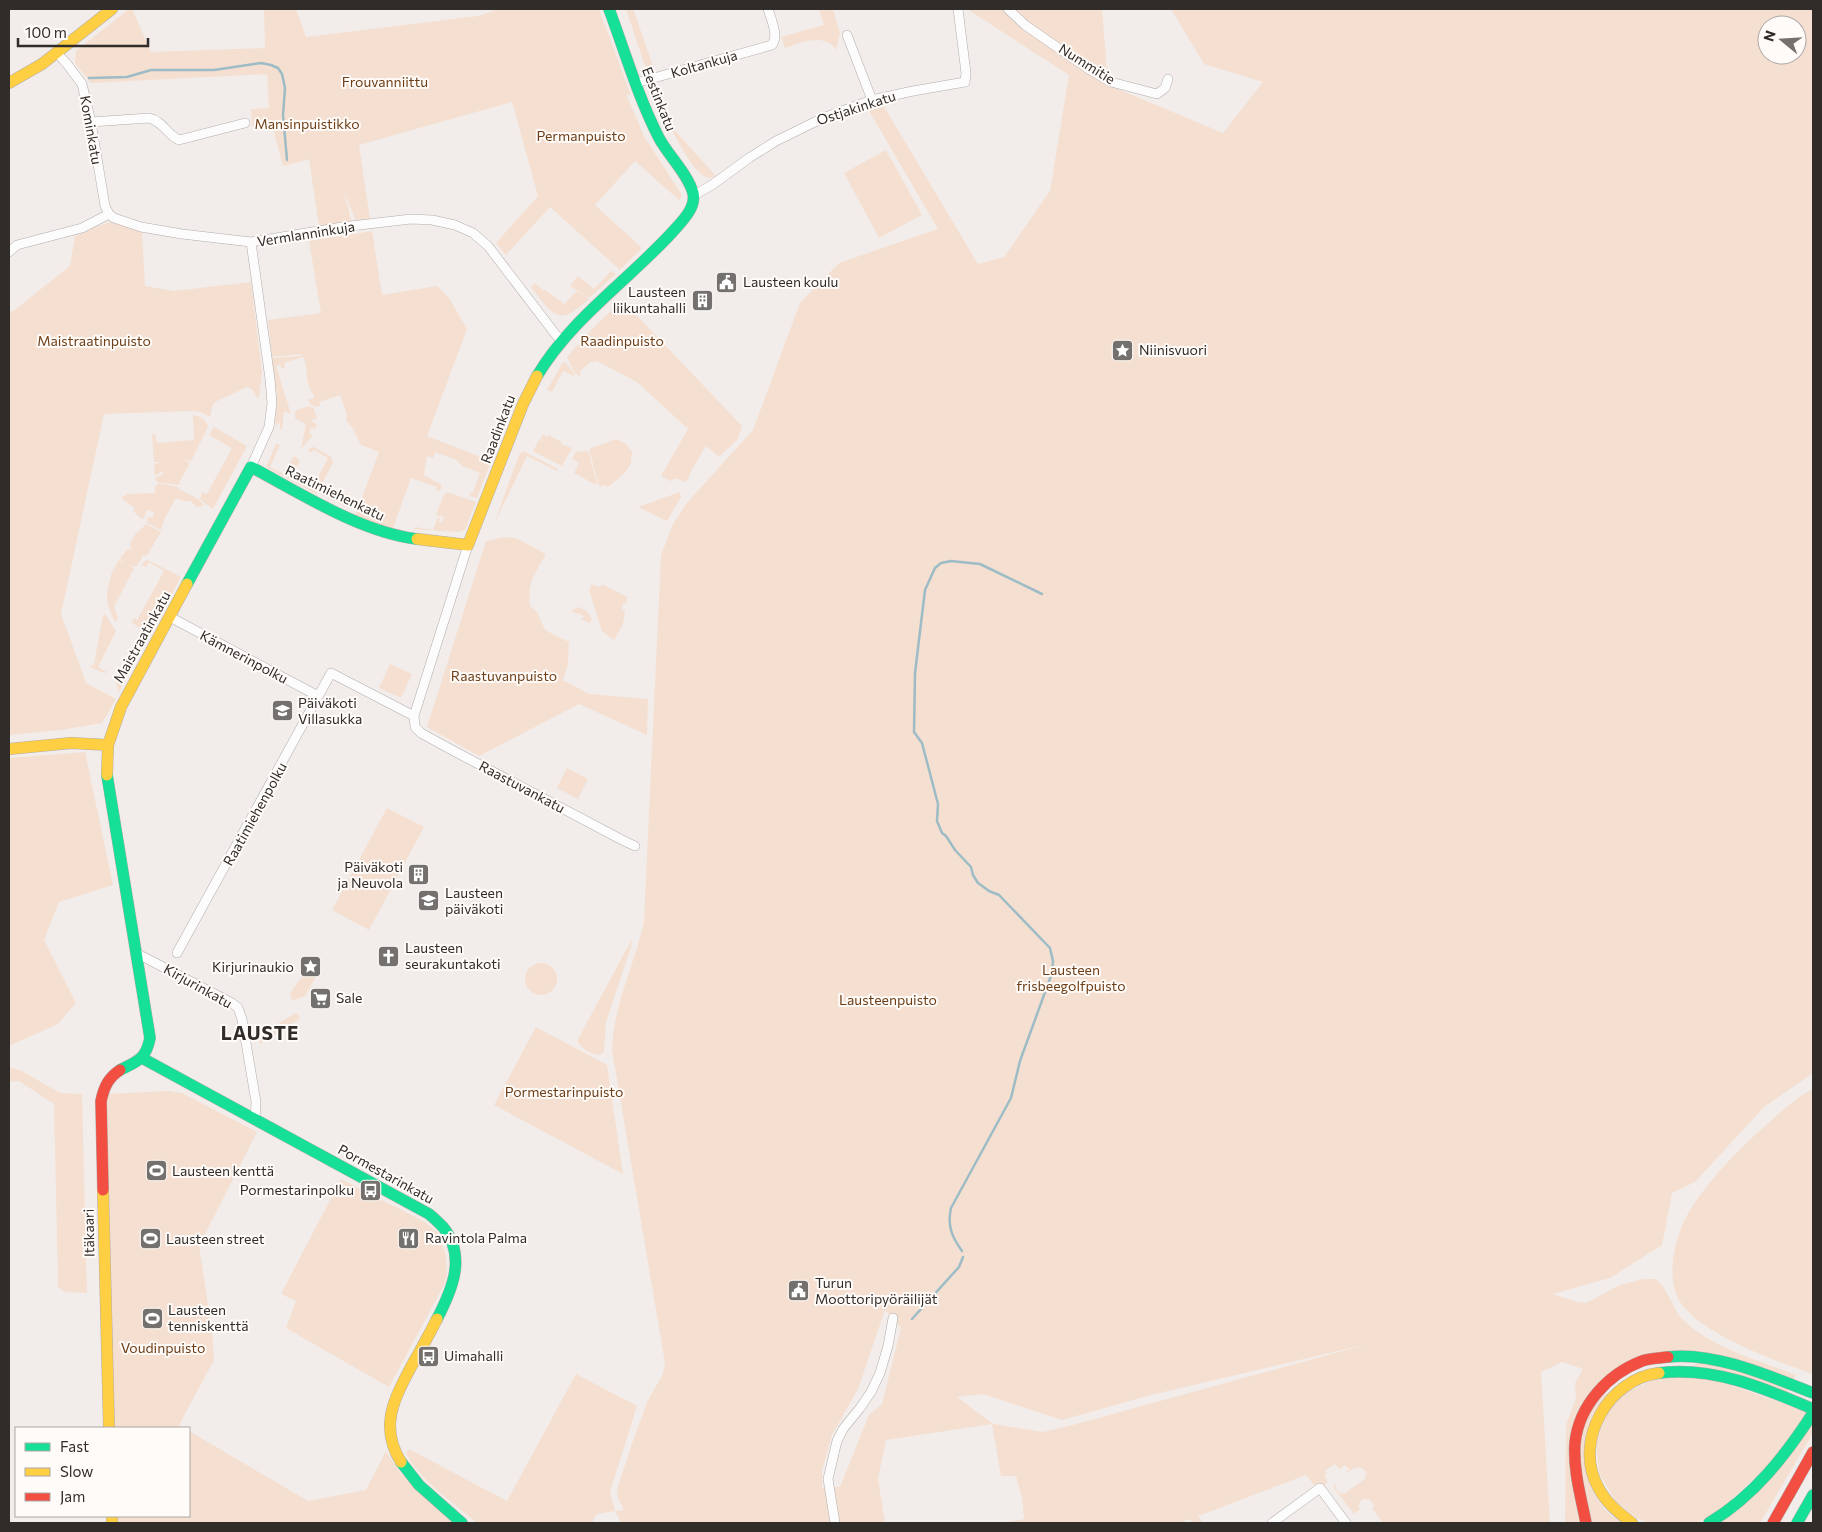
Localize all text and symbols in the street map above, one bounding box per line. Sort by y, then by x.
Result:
scale bar [18,15,148,47]
north arrow [1757,15,1807,65]
text: 100 m [25,23,67,41]
text: N [1759,28,1779,43]
street label: Nummitie [1056,40,1119,88]
street label: Koltankuja [669,46,739,81]
street label: Eestinkatu [639,64,680,133]
park label: Frouvanniittu [342,73,428,90]
street label: Ostjakinkatu [814,87,898,128]
street label: Kominkatu [77,94,106,166]
park label: Mansinpuistikko [254,115,360,132]
park label: Permanpuisto [536,127,626,144]
street label: Vermlanninkuja [256,217,356,250]
public building icon: Lausteen koulu [715,270,739,294]
place label: Lausteen koulu [743,273,838,290]
place label: Lausteen liikuntahalli [613,283,686,316]
building icon: Lausteen liikuntahalli [690,288,714,312]
park label: Maistraatinpuisto [37,332,151,349]
park label: Raadinpuisto [580,332,664,349]
place icon: Niinisvuori [1111,338,1135,362]
place label: Niinisvuori [1139,341,1207,358]
street label: Raadinkatu [477,392,518,466]
street label: Raatimiehenkatu [283,461,388,524]
street label: Maistraatinkatu [109,588,174,686]
street label: Kämnerinpolku [197,626,291,687]
park label: Raastuvanpuisto [451,667,557,684]
place label: Päiväkoti Villasukka [298,694,362,727]
school or university icon: Päiväkoti Villasukka [270,699,294,723]
street label: Raastuvankatu [476,757,568,816]
street label: Raatimiehenpolku [219,759,290,868]
place label: Päiväkoti ja Neuvola [337,858,403,891]
building icon: Päiväkoti ja Neuvola [407,863,431,887]
place label: Lausteen päiväkoti [445,884,503,917]
school or university icon: Lausteen päiväkoti [417,889,441,913]
place label: Lausteen seurakuntakoti [405,939,501,972]
church icon: Lausteen seurakuntakoti [377,944,401,968]
place icon: Kirjurinaukio [298,955,322,979]
place label: Kirjurinaukio [212,958,294,975]
street label: Kirjurinkatu [161,960,235,1011]
park label: Lausteen frisbeegolfpuisto [1016,961,1126,994]
supermarket icon: Sale [308,986,332,1010]
place label: Sale [336,989,362,1006]
park label: Lausteenpuisto [839,991,937,1008]
district label: LAUSTE [221,1021,299,1044]
park label: Pormestarinpuisto [505,1083,623,1100]
street label: Pormestarinkatu [335,1140,437,1207]
sports icon: Lausteen kenttä [144,1159,168,1183]
place label: Lausteen kenttä [172,1162,274,1179]
bus stop icon: Pormestarinpolku [358,1178,382,1202]
place label: Pormestarinpolku [240,1181,354,1198]
street label: Itäkaari [80,1209,97,1257]
restaurant icon: Ravintola Palma [397,1226,421,1250]
sports icon: Lausteen street [138,1227,162,1251]
place label: Ravintola Palma [425,1229,527,1246]
place label: Lausteen street [166,1230,265,1247]
place label: Turun Moottoripyöräilijät [815,1274,938,1307]
public building icon: Turun Moottoripyöräilijät [787,1279,811,1303]
place label: Lausteen tenniskenttä [168,1301,248,1334]
sports icon: Lausteen tenniskenttä [140,1306,164,1330]
park label: Voudinpuisto [121,1339,205,1356]
bus stop icon: Uimahalli [416,1344,440,1368]
place label: Uimahalli [444,1347,503,1364]
legend [15,1427,190,1517]
text: Fast [60,1437,89,1455]
text: Slow [60,1462,93,1480]
text: Jam [60,1487,85,1505]

